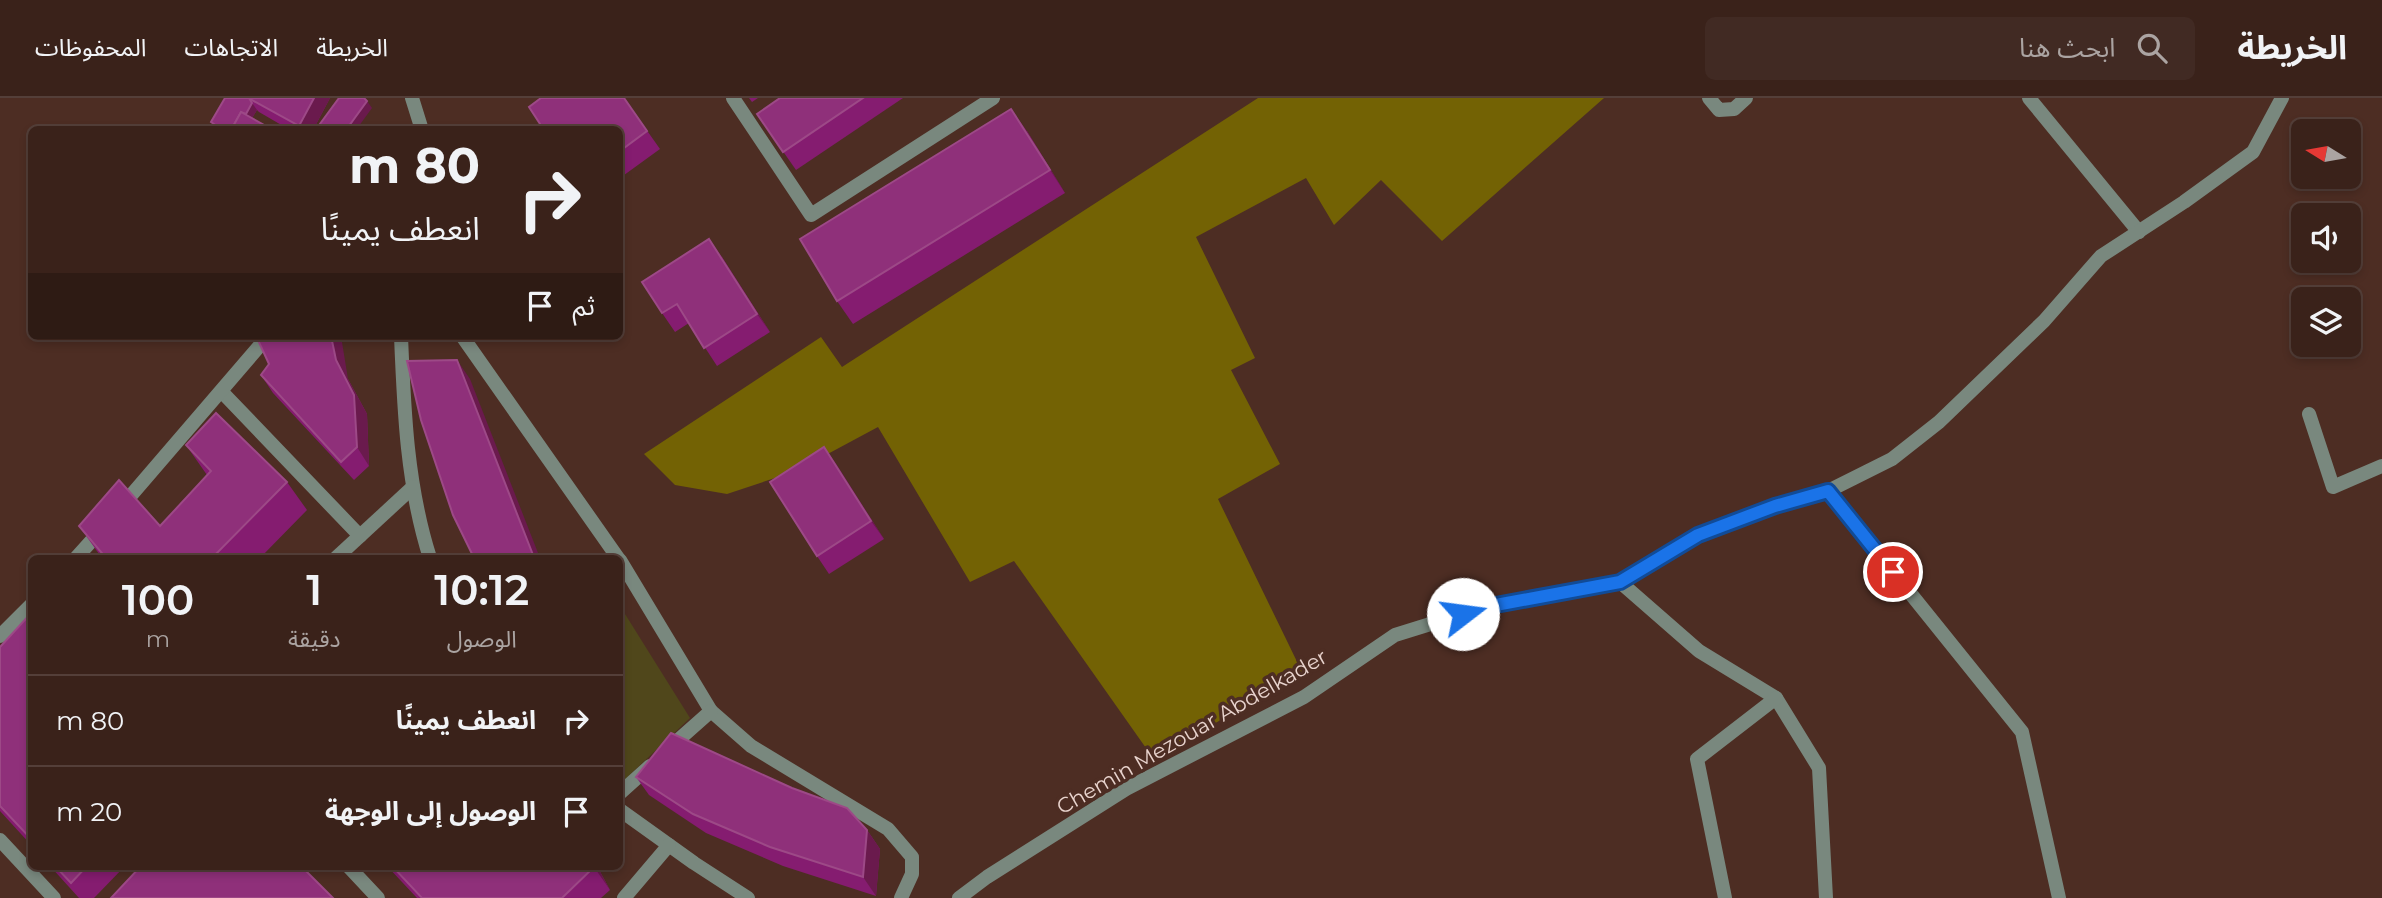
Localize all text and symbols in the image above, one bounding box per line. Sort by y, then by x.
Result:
search box [1705,17,2195,80]
text: الخريطة [2237,27,2347,67]
icon: search [2133,29,2171,67]
text: ابحث هنا [2019,32,2115,64]
text: المحفوظات [35,33,146,62]
text: الاتجاهات [184,33,278,62]
text: الخريطة [316,33,388,62]
north arrow [2291,119,2361,189]
map controls [2291,119,2361,357]
text: 80 m [349,136,480,195]
icon: right [504,154,595,245]
button: sound [2291,203,2361,273]
text: انعطف يمينًا [321,209,480,248]
icon: arrive [521,287,559,325]
button: layers [2291,287,2361,357]
text: ثم [573,290,595,322]
pin [1863,542,1923,602]
icon: arrive [1874,553,1912,591]
text: 1 [306,564,322,616]
text: 10:12 [434,564,529,616]
text: 100 [122,574,194,626]
position arrow [1426,577,1500,651]
text: m [146,625,170,653]
text: دقيقة [288,625,341,653]
text: الوصول [447,625,517,653]
street label: Chemin Mezouar Abdelkader [1052,644,1331,819]
icon: right [557,702,595,740]
text: انعطف يمينًا [396,704,536,736]
text: 80 m [56,705,124,737]
icon: arrive [557,793,595,831]
text: الوصول إلى الوجهة [325,795,536,827]
text: 20 m [56,796,122,828]

